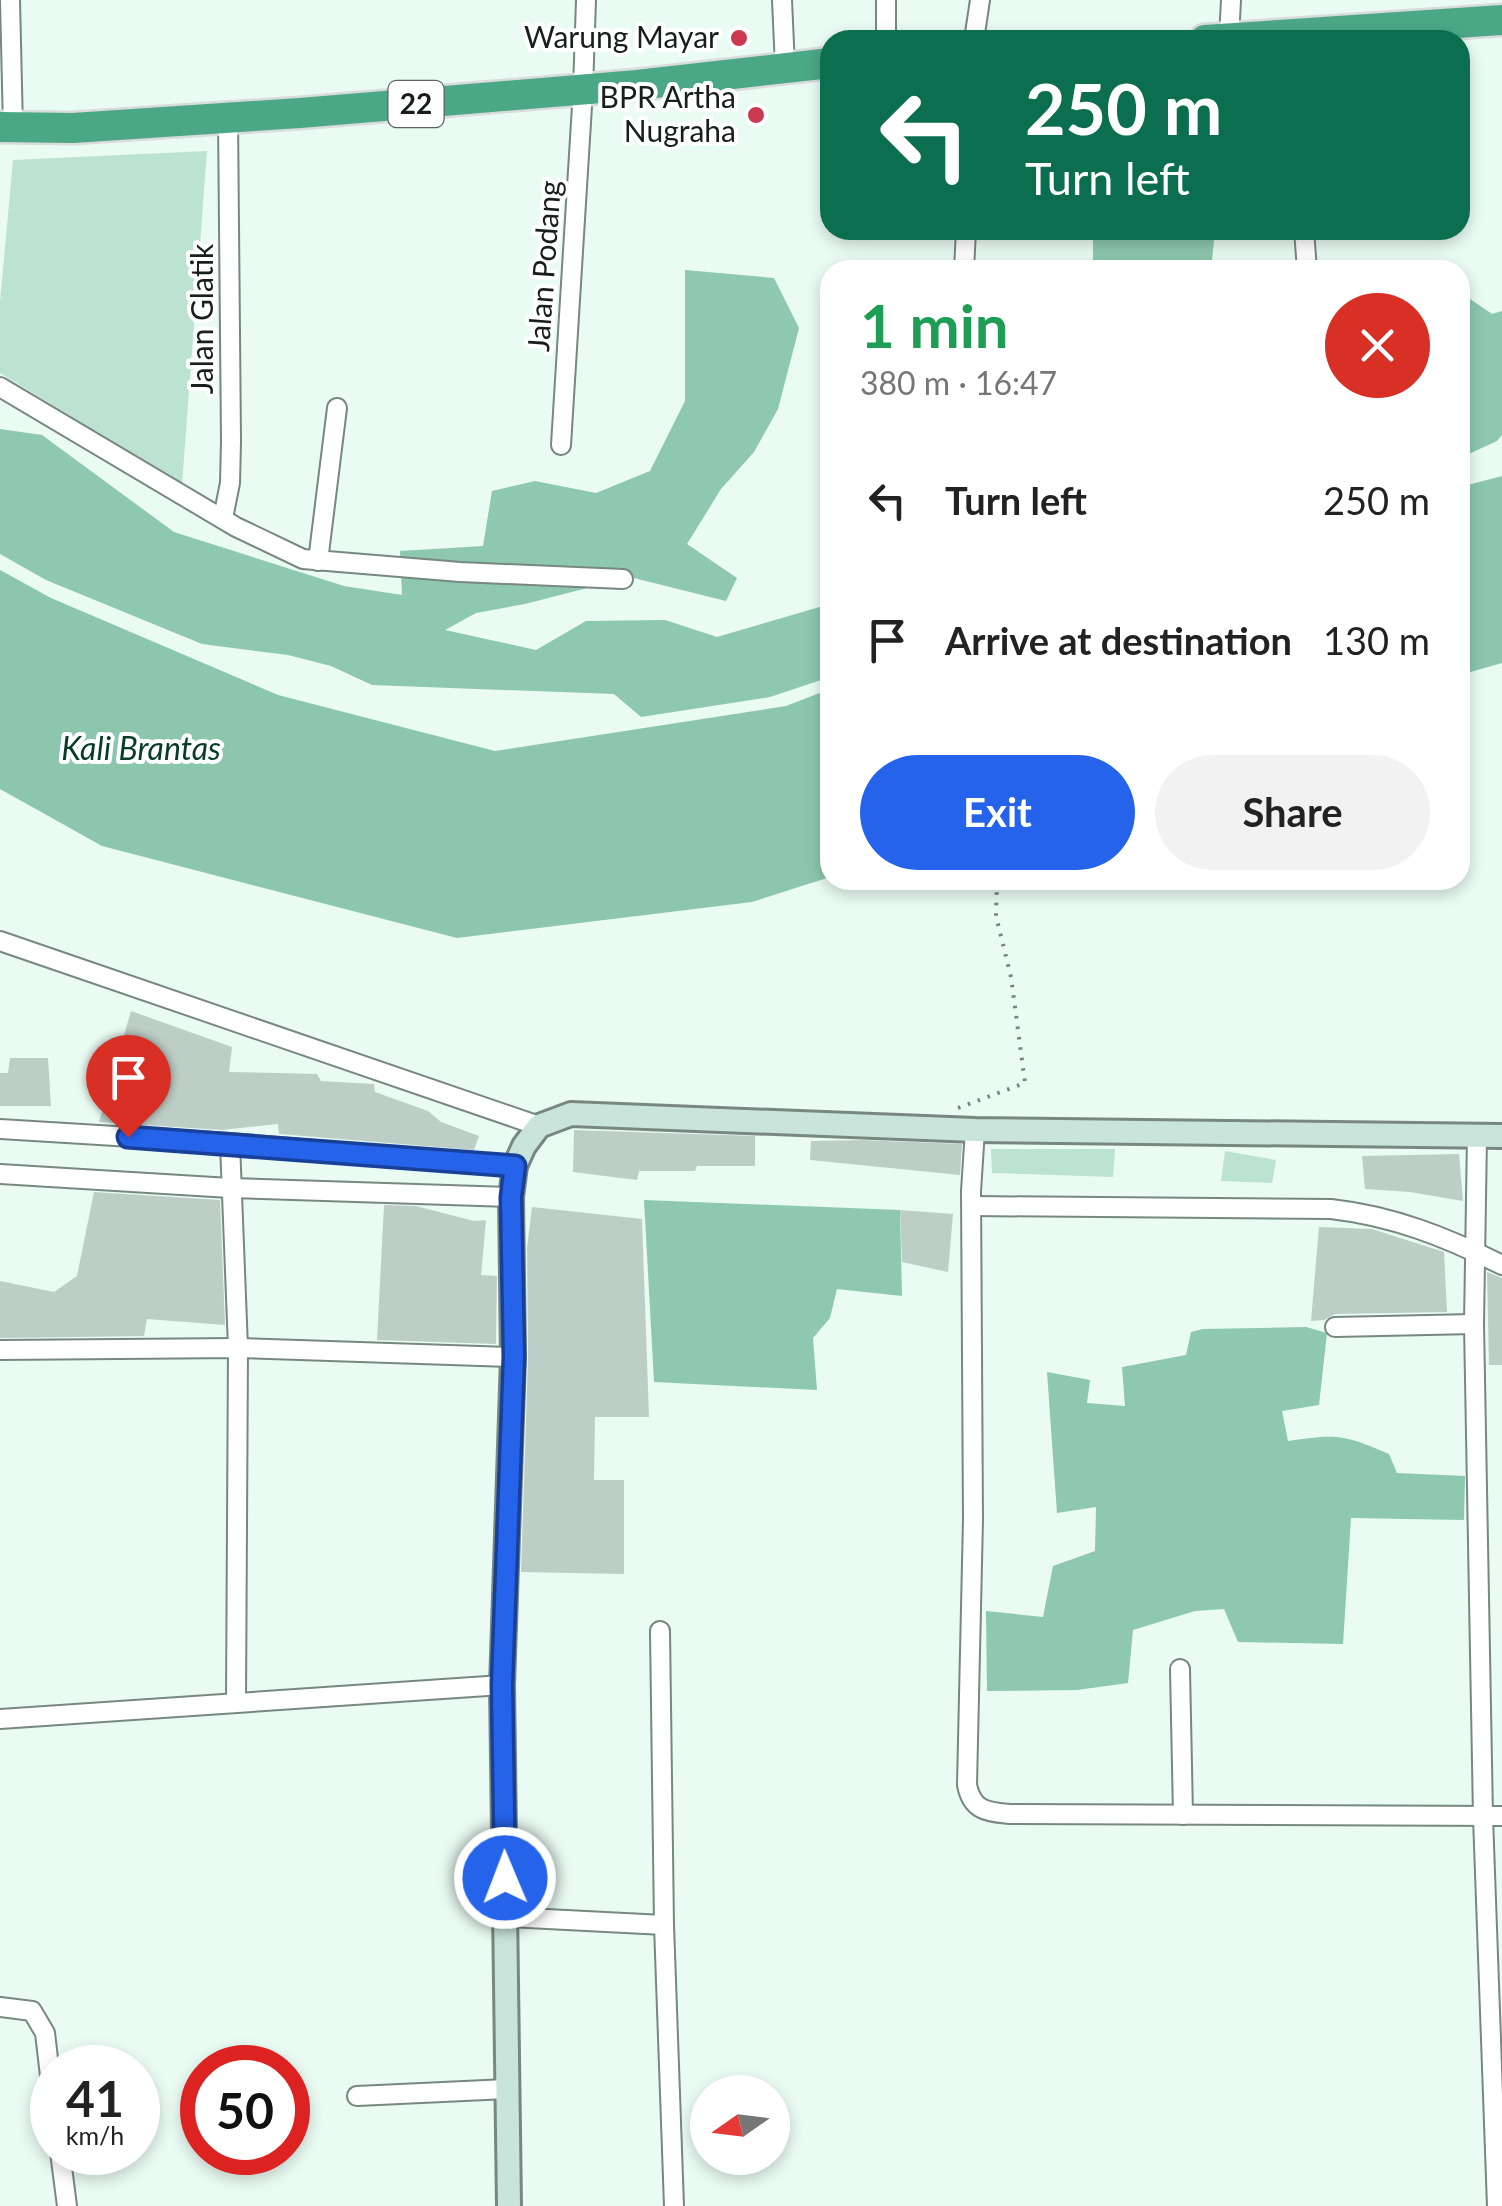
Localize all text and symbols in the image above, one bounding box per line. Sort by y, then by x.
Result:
place label: Warung Mayar [524,18,719,54]
marker: Warung Mayar [728,27,750,49]
text: 250 m [1025,66,1222,150]
icon: left [860,70,990,200]
place label: BPR Artha Nugraha [600,78,736,148]
road number: 22 [388,81,444,127]
marker: BPR Artha Nugraha [745,104,767,126]
text: Turn left [1025,151,1190,205]
street label: Jalan Podang [519,179,567,353]
street label: Jalan Glatik [183,243,219,394]
text: 1 min [860,289,1009,361]
button: close [1325,293,1430,398]
text: 380 m · 16:47 [860,363,1057,402]
icon: left [860,473,915,528]
text: Turn left [945,477,1087,523]
text: 250 m [1323,477,1430,523]
icon: arrive [860,613,915,668]
text: Arrive at destination [945,617,1292,663]
text: 130 m [1323,617,1430,663]
water label: Kali Brantas [61,728,221,767]
button: Exit [860,755,1135,870]
button: Share [1155,755,1430,870]
pin [86,1035,171,1138]
icon: arrive [101,1050,156,1105]
position arrow [453,1826,557,1930]
speed limit sign: 50 [180,2045,310,2175]
text: 41 [66,2068,124,2128]
north arrow [690,2075,790,2175]
map controls [690,2075,790,2175]
text: km/h [66,2120,124,2150]

